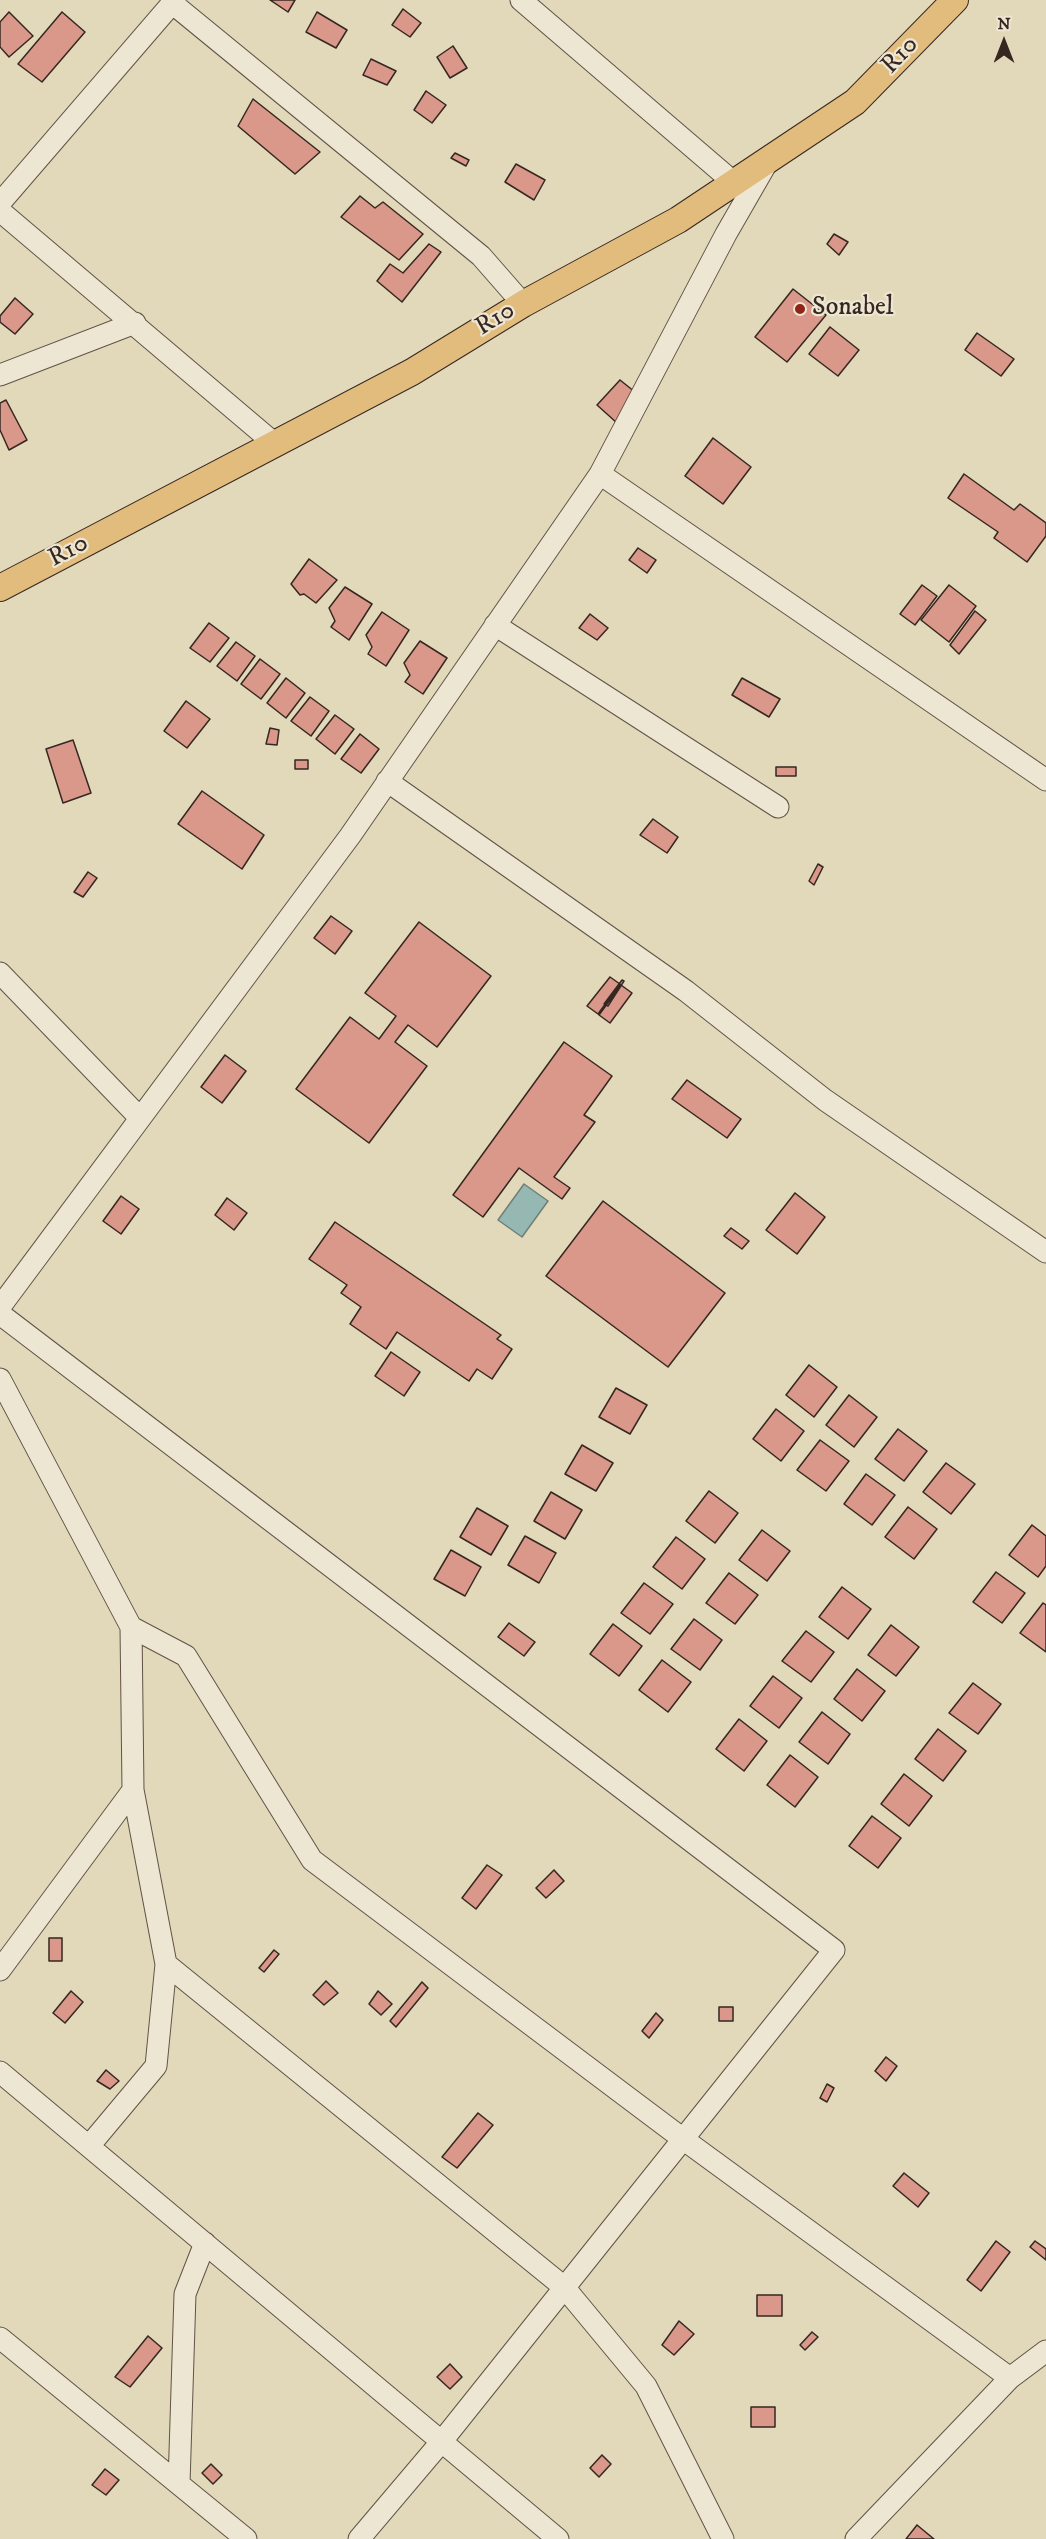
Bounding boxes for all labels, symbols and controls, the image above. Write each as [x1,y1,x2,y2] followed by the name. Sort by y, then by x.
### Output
[974,12,1034,72] north arrow
[997,14,1011,34] text: N
[876,30,926,82] street label: R10
[812,293,894,325] place label: Sonabel
[470,296,522,344] street label: R10
[793,302,807,316] marker: Sonabel
[44,529,94,575] street label: R10

